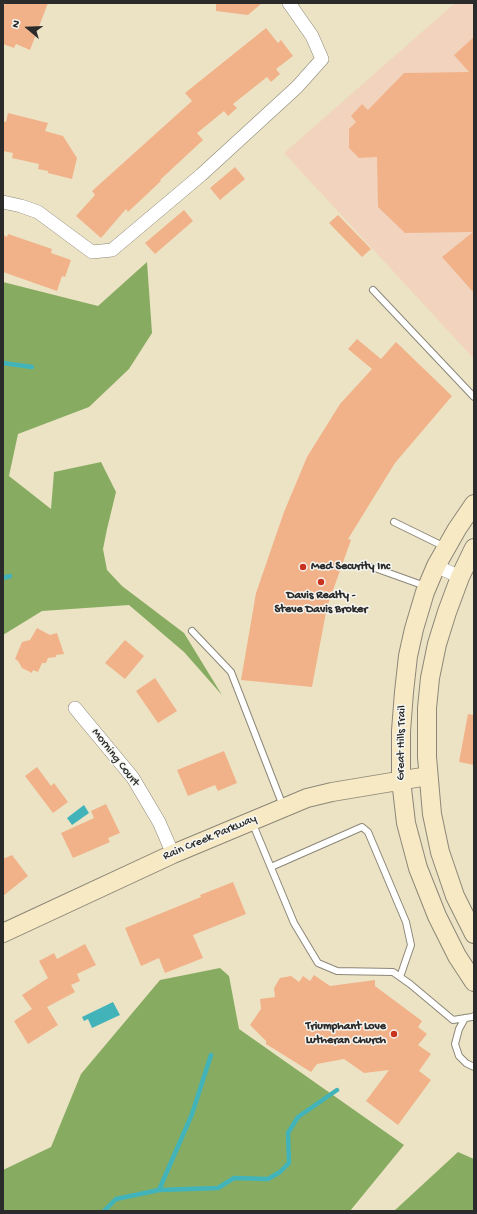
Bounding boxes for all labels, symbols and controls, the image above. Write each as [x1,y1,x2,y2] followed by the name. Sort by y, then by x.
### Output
[8,8,48,48] north arrow
[10,19,23,29] text: N
[311,560,390,574] place label: Med Security Inc
[298,562,308,572] marker: Med Security Inc
[316,577,326,587] marker: Davis Realty - Steve Davis Broker
[274,589,368,617] place label: Davis Realty - Steve Davis Broker
[394,705,410,781] street label: Great Hills Trail
[88,726,142,790] street label: Morning Court
[161,812,259,864] street label: Rain Creek Parkway
[306,1020,386,1048] place label: Triumphant Love Lutheran Church
[389,1029,399,1039] marker: Triumphant Love Lutheran Church

